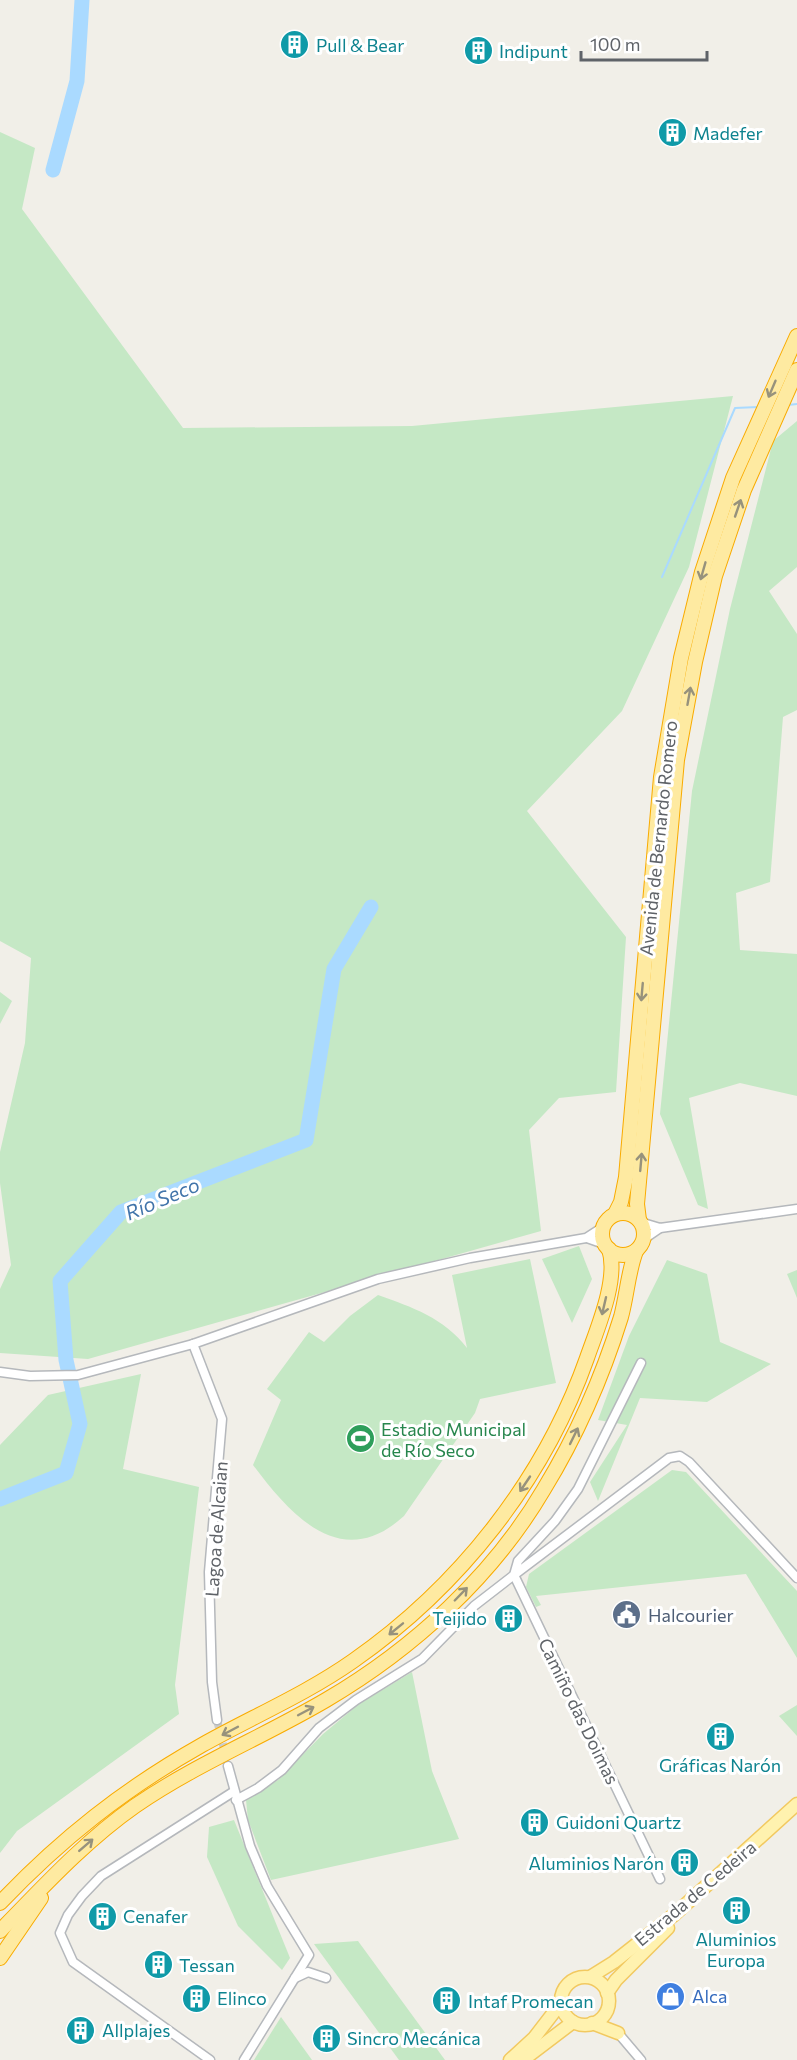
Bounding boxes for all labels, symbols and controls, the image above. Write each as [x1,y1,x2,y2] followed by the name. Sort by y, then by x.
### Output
[581,24,707,62] scale bar
[279,29,311,61] building icon: Pull & Bear
[590,33,640,55] text: 100 m
[316,34,404,56] place label: Pull & Bear
[462,35,494,67] building icon: Indipunt
[499,40,568,62] place label: Indipunt
[656,117,688,149] building icon: Madefer
[693,122,763,144] place label: Madefer
[766,379,777,397] one-way arrow
[734,499,745,518] one-way arrow
[697,561,708,580] one-way arrow
[684,687,695,707] one-way arrow
[635,719,681,957] street label: Avenida de Bernardo Romero
[636,981,647,1001] one-way arrow
[636,1152,647,1172] one-way arrow
[121,1172,203,1224] water label: Río Seco
[597,1297,609,1316] one-way arrow
[381,1418,526,1461] place label: Estadio Municipal de Río Seco
[344,1423,376,1455] sports icon: Estadio Municipal de Río Seco
[569,1428,580,1446] one-way arrow
[200,1460,232,1598] street label: Lagoa de Alcaian
[518,1475,531,1492] one-way arrow
[453,1587,468,1602] one-way arrow
[611,1599,643,1631] public building icon: Halcourier
[492,1602,524,1634] building icon: Teijido
[648,1604,734,1626] place label: Halcourier
[432,1607,487,1629] place label: Teijido
[389,1622,404,1636] one-way arrow
[534,1634,624,1788] street label: Camiño das Doimas
[296,1705,314,1716] one-way arrow
[704,1720,736,1752] building icon: Gráficas Narón
[222,1725,239,1737] one-way arrow
[659,1754,781,1776] place label: Gráficas Narón
[519,1806,551,1838] building icon: Guidoni Quartz
[556,1811,681,1833] place label: Guidoni Quartz
[630,1836,760,1950] street label: Estrada de Cedeira
[78,1838,93,1852] one-way arrow
[669,1847,701,1879] building icon: Aluminios Narón
[529,1852,664,1874] place label: Aluminios Narón
[720,1894,752,1926] building icon: Aluminios Europa
[86,1900,118,1932] building icon: Cenafer
[123,1905,188,1927] place label: Cenafer
[695,1928,777,1971] place label: Aluminios Europa
[142,1949,174,1981] building icon: Tessan
[179,1954,235,1976] place label: Tessan
[655,1980,687,2012] shop icon: Alca
[180,1982,212,2014] building icon: Elinco
[431,1985,463,2017] building icon: Intaf Promecan
[692,1985,727,2007] place label: Alca
[217,1987,267,2009] place label: Elinco
[468,1990,593,2012] place label: Intaf Promecan
[65,2014,97,2046] building icon: Allplajes
[102,2019,170,2041] place label: Allplajes
[310,2022,342,2054] building icon: Sincro Mecánica
[347,2027,481,2049] place label: Sincro Mecánica

